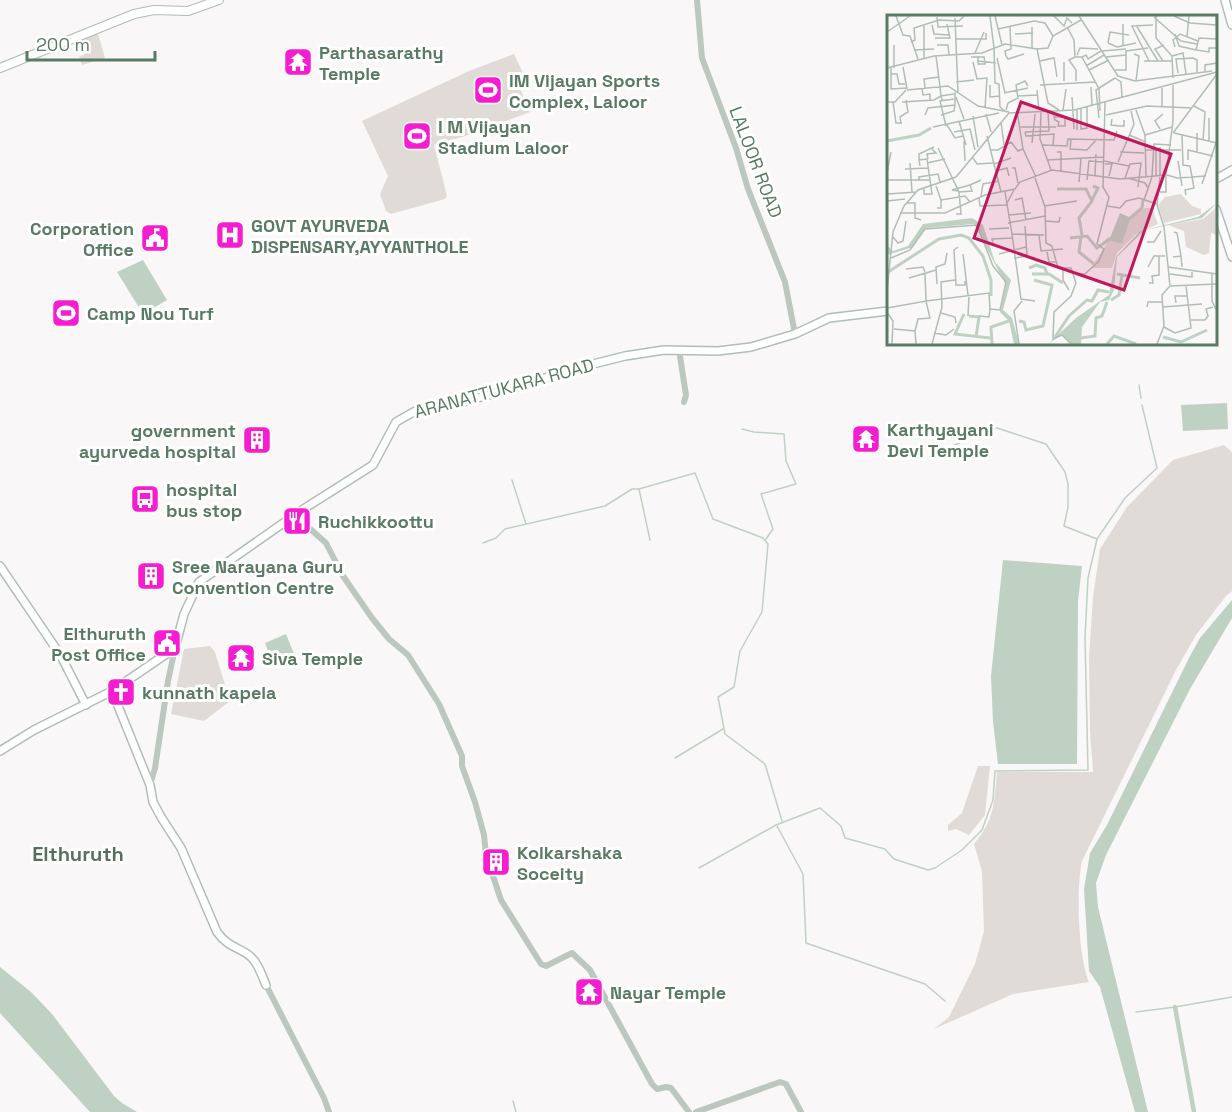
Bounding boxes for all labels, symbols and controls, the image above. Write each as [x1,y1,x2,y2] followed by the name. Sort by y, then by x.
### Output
[887,15,1217,345] inset map
[27,24,154,62] scale bar
[36,33,90,56] text: 200 m
[319,41,444,85] place label: Parthasarathy Temple
[282,46,314,78] temple icon: Parthasarathy Temple
[509,69,660,113] place label: IM Vijayan Sports Complex, Laloor
[472,74,504,106] sports icon: IM Vijayan Sports Complex, Laloor
[724,103,788,221] street label: LALOOR ROAD
[438,115,569,159] place label: I M Vijayan Stadium Laloor
[401,120,433,152] sports icon: I M Vijayan Stadium Laloor
[251,214,469,258] place label: GOVT AYURVEDA DISPENSARY,AYYANTHOLE
[30,217,134,261] place label: Corporation Office
[214,219,246,251] hospital icon: GOVT AYURVEDA DISPENSARY,AYYANTHOLE
[139,222,171,254] public building icon: Corporation Office
[50,297,82,329] sports icon: Camp Nou Turf
[87,302,214,325] place label: Camp Nou Turf
[412,353,596,423] street label: ARANATTUKARA ROAD
[887,418,994,462] place label: Karthyayani Devi Temple
[79,419,236,463] place label: government ayurveda hospital
[850,423,882,455] temple icon: Karthyayani Devi Temple
[241,424,273,456] building icon: government ayurveda hospital
[166,478,242,522] place label: hospital bus stop
[129,483,161,515] bus stop icon: hospital bus stop
[281,505,313,537] restaurant icon: Ruchikkoottu
[318,510,434,533] place label: Ruchikkoottu
[172,555,343,599] place label: Sree Narayana Guru Convention Centre
[135,560,167,592] building icon: Sree Narayana Guru Convention Centre
[51,622,146,666] place label: Elthuruth Post Office
[151,627,183,659] public building icon: Elthuruth Post Office
[225,642,257,674] temple icon: Siva Temple
[262,647,363,670] place label: Siva Temple
[105,676,137,708] church icon: kunnath kapela
[142,681,277,704] place label: kunnath kapela
[32,841,124,867] district label: Elthuruth
[517,841,623,885] place label: Kolkarshaka Soceity
[480,846,512,878] building icon: Kolkarshaka Soceity
[573,976,605,1008] temple icon: Nayar Temple
[610,981,726,1004] place label: Nayar Temple

